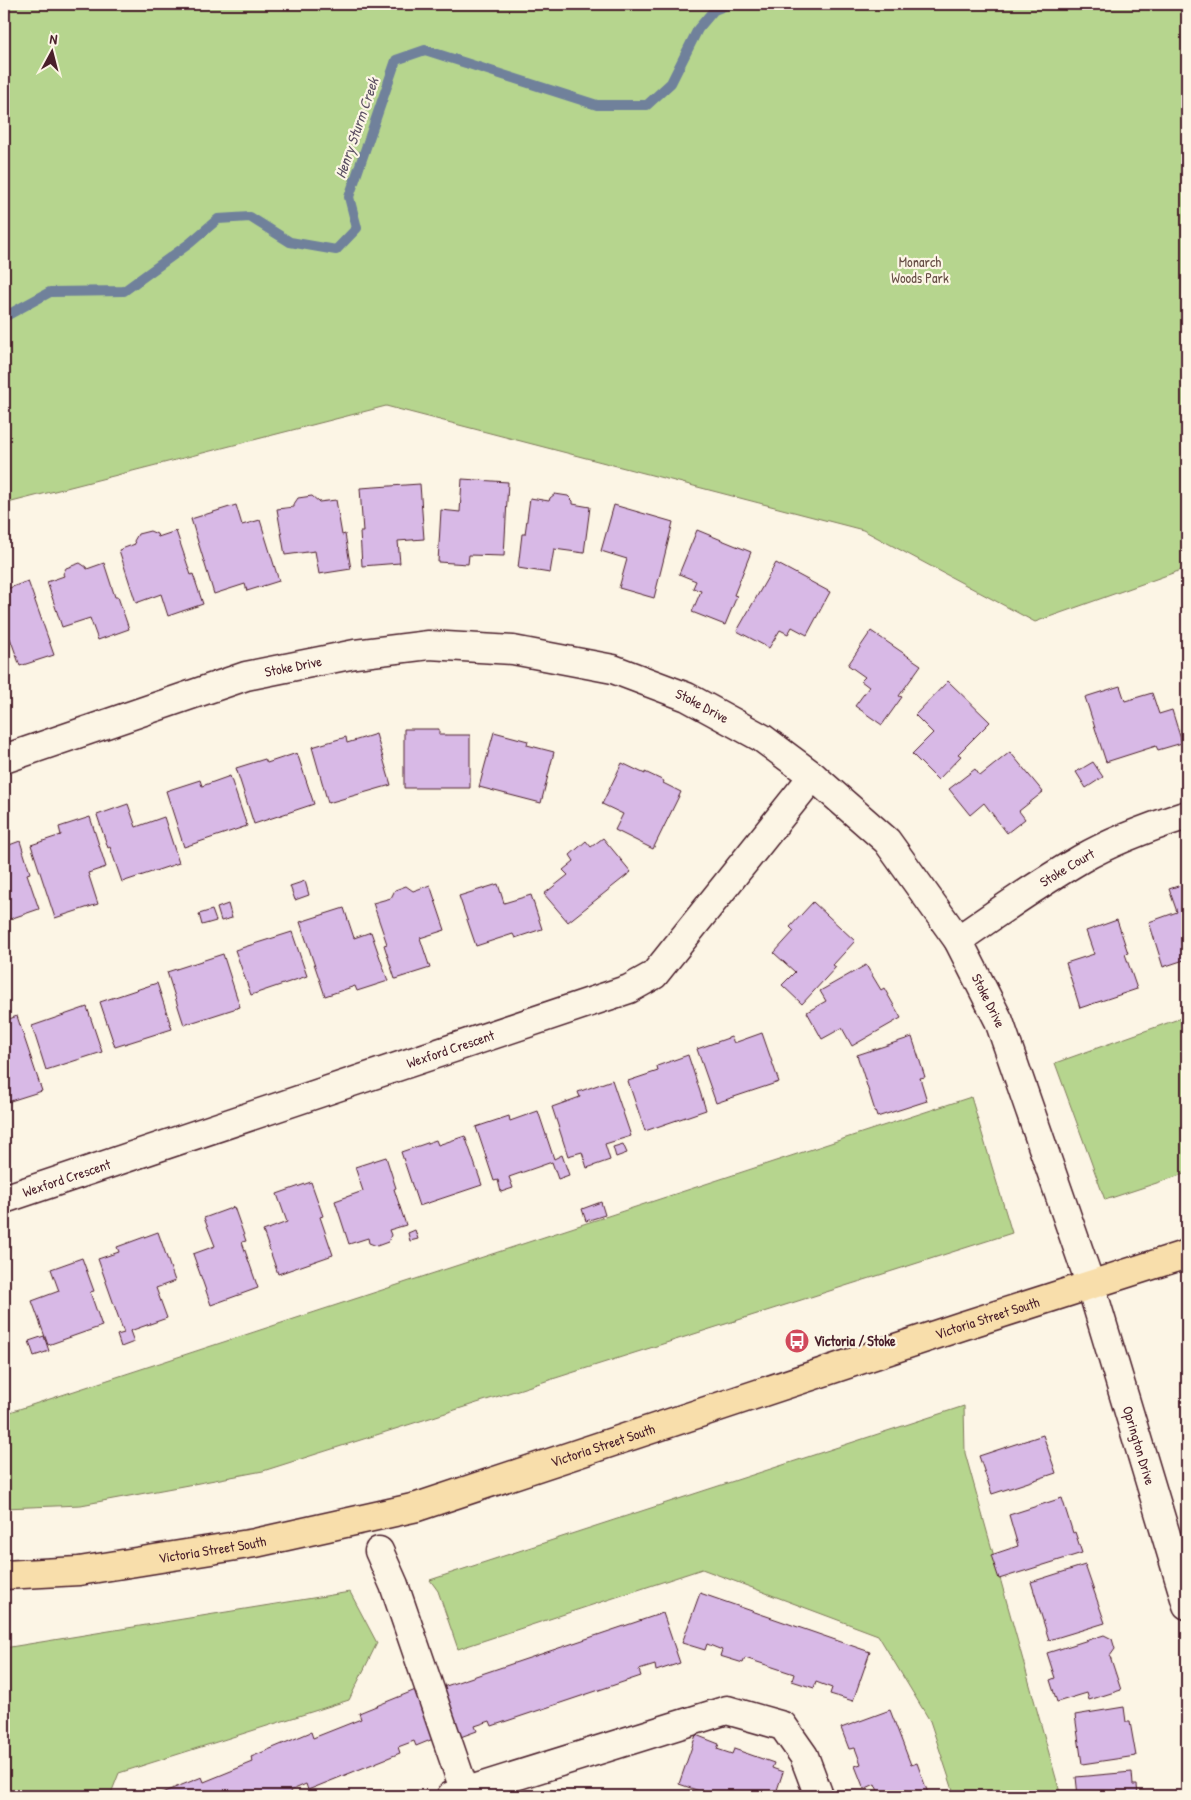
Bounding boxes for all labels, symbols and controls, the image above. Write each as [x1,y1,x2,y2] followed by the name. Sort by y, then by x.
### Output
[28,28,78,78] north arrow
[49,29,59,49] text: N
[330,73,384,181] water label: Henry Sturm Creek
[891,252,949,287] park label: Monarch Woods Park
[263,651,324,681] street label: Stoke Drive
[673,684,733,727] street label: Stoke Drive
[1036,843,1098,891] street label: Stoke Court
[968,970,1011,1030] street label: Stoke Drive
[404,1025,497,1072] street label: Wexford Crescent
[20,1154,113,1201] street label: Wexford Crescent
[932,1292,1042,1343] street label: Victoria Street South
[784,1328,810,1354] bus stop icon: Victoria / Stoke
[814,1331,896,1350] place label: Victoria / Stoke
[1119,1404,1160,1488] street label: Oprington Drive
[548,1419,657,1471] street label: Victoria Street South
[157,1531,268,1567] street label: Victoria Street South

